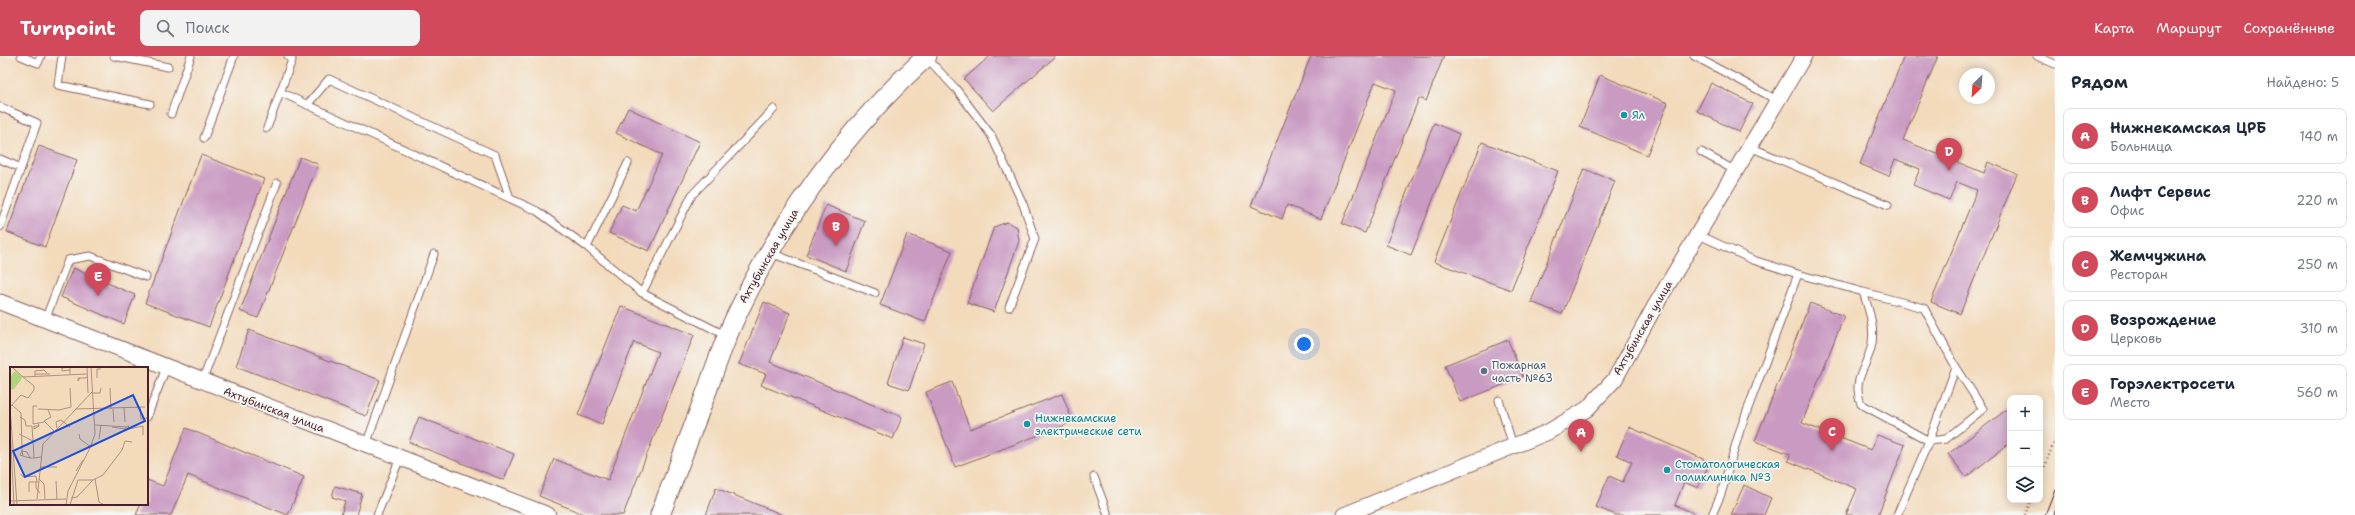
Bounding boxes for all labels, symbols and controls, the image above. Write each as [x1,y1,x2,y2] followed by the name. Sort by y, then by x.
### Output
[140,10,420,46] search box
[20,16,116,41] text: Turnpoint
[154,17,176,39] icon: search
[186,18,229,38] text: Поиск
[2094,19,2134,37] text: Карта
[2156,19,2222,37] text: Маршрут
[2244,19,2335,37] text: Сохранённые
[1959,68,1995,104] north arrow
[2071,71,2128,93] text: Рядом
[2266,74,2339,91] text: Найдено: 5
[1632,108,1645,123] place label: Ял
[1619,110,1629,120] marker: Ял
[2110,118,2266,138] text: Нижнекамская ЦРБ
[2080,128,2090,145] text: A
[2299,128,2338,145] text: 140 m
[1936,138,1962,171] pin: D
[2110,138,2172,155] text: Больница
[2110,182,2211,202] text: Лифт Сервис
[2081,192,2089,209] text: B
[2296,192,2338,209] text: 220 m
[2110,202,2145,219] text: Офис
[736,206,802,306] street label: Ахтубинская улица
[823,213,849,246] pin: B
[2110,246,2206,266] text: Жемчужина
[2081,256,2089,273] text: C
[2297,256,2338,273] text: 250 m
[85,263,111,296] pin: E
[2110,266,2168,283] text: Ресторан
[1610,278,1676,378] street label: Ахтубинская улица
[2110,310,2217,330] text: Возрождение
[2080,320,2090,337] text: D
[2300,320,2338,337] text: 310 m
[2110,330,2162,347] text: Церковь
[1294,334,1314,354] your location
[1492,358,1553,386] place label: Пожарная часть №63
[1479,366,1489,376] marker: Пожарная часть №63
[10,367,148,505] inset map
[2110,374,2235,394] text: Горэлектросети
[221,384,327,436] street label: Ахтубинская улица
[2081,384,2089,401] text: E
[2297,384,2338,401] text: 560 m
[2110,394,2150,411] text: Место
[2007,395,2043,503] map controls
[2007,395,2043,431] button: +
[1035,411,1141,439] place label: Нижнекамские электрические сети
[1819,418,1845,451] pin: C
[1022,419,1032,429] marker: Нижнекамские электрические сети
[1568,419,1594,452] pin: A
[2007,431,2043,467] button: −
[1675,457,1780,485] place label: Стоматологическая поликлиника №3
[1662,465,1672,475] marker: Стоматологическая поликлиника №3
[2007,467,2043,503] button: layers

